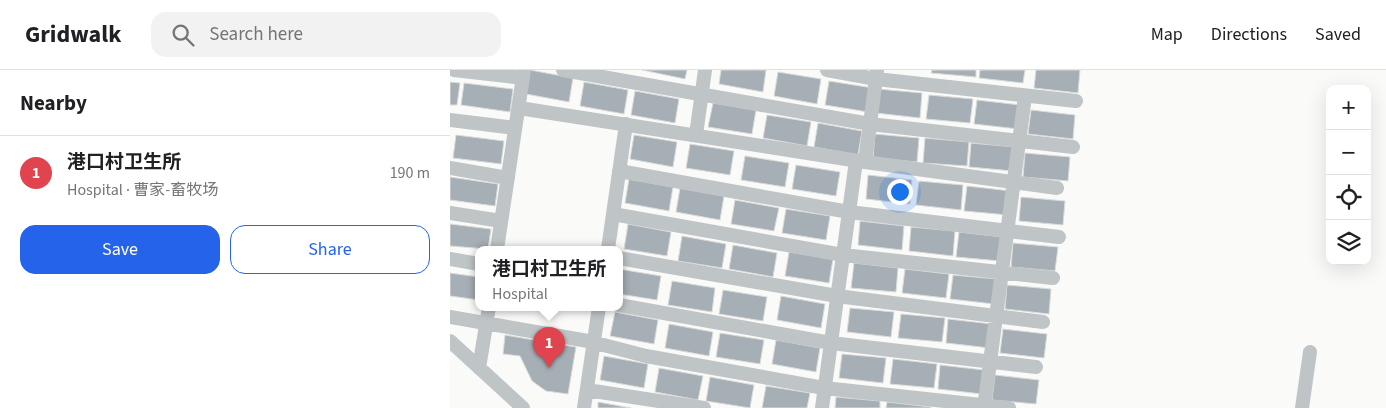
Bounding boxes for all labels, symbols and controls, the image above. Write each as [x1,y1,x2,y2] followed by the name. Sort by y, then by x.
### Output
[151,12,501,57] search box
[25,17,121,52] text: Gridwalk
[169,21,197,49] icon: search
[209,21,303,48] text: Search here
[1151,22,1183,47] text: Map
[1211,22,1287,47] text: Directions
[1315,22,1361,47] text: Saved
[1326,85,1371,265] map controls
[1326,85,1371,130] button: +
[20,88,87,118] text: Nearby
[1326,130,1371,175] button: −
[67,149,181,176] text: 港口村卫生所
[32,162,40,184] text: 1
[390,162,430,184] text: 190 m
[1326,175,1371,220] button: locate
[67,179,218,201] text: Hospital · 曹家-畜牧场
[887,179,913,205] your location
[1326,220,1371,265] button: layers
[20,225,220,274] button: Save
[230,225,430,274] button: Share
[475,246,623,311] popup
[492,256,606,283] text: 港口村卫生所
[492,283,548,305] text: Hospital
[533,327,565,368] pin: 1

